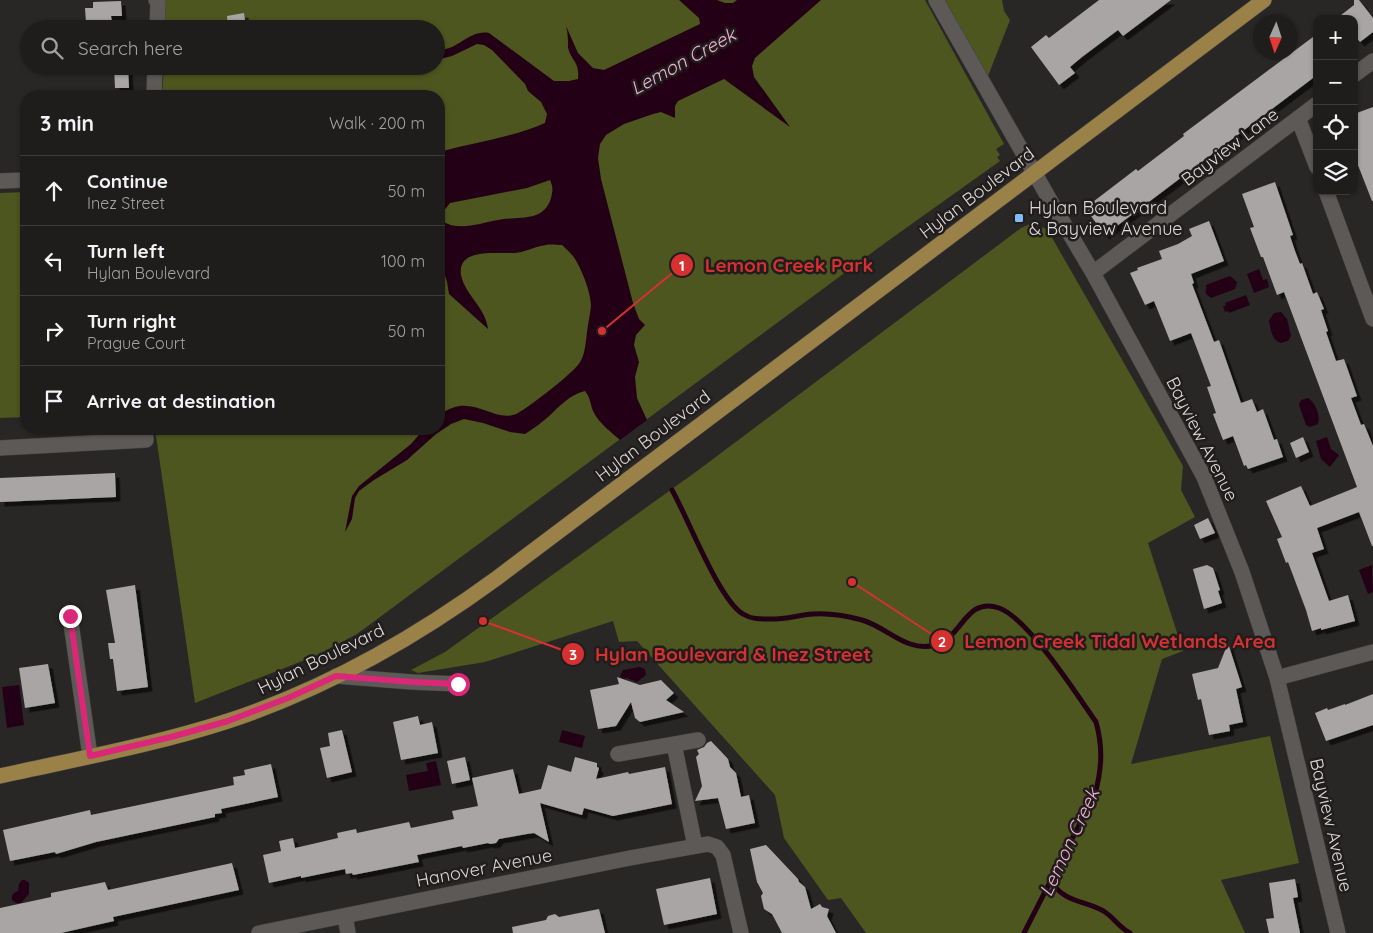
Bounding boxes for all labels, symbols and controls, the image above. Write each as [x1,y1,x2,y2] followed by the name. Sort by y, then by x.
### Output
[1253,15,1298,60] north arrow
[1313,15,1358,195] map controls
[1313,15,1358,60] button: +
[20,20,445,75] search box
[626,21,741,100] water label: Lemon Creek
[38,34,66,62] icon: search
[78,36,183,60] text: Search here
[1313,60,1358,105] button: −
[1176,103,1283,191] street label: Bayview Lane
[1313,105,1358,150] button: locate
[40,110,94,136] text: 3 min
[329,113,425,133] text: Walk · 200 m
[915,142,1039,243] street label: Hylan Boulevard
[1313,150,1358,195] button: layers
[87,169,168,193] text: Continue
[40,177,68,205] icon: ahead
[388,181,425,201] text: 50 m
[87,193,165,213] text: Inez Street
[1029,196,1183,240] place label: Hylan Boulevard & Bayview Avenue
[1013,212,1025,224] marker: Hylan Boulevard & Bayview Avenue
[87,239,165,263] text: Turn left
[40,247,68,275] icon: left
[670,248,883,282] callout: Lemon Creek Park
[381,251,425,271] text: 100 m
[705,253,873,277] text: Lemon Creek Park
[679,256,685,275] text: 1
[87,263,210,283] text: Hylan Boulevard
[87,309,176,333] text: Turn right
[40,317,68,345] icon: right
[388,321,425,341] text: 50 m
[87,333,185,353] text: Prague Court
[1161,373,1244,505] street label: Bayview Avenue
[591,385,715,486] street label: Hylan Boulevard
[40,387,68,415] icon: arrive
[87,389,276,413] text: Arrive at destination
[59,605,82,628] route end
[254,618,388,699] street label: Hylan Boulevard
[930,624,1286,658] callout: Lemon Creek Tidal Wetlands Area
[964,629,1276,653] text: Lemon Creek Tidal Wetlands Area
[938,632,946,651] text: 2
[560,637,881,671] callout: Hylan Boulevard & Inez Street
[595,642,871,666] text: Hylan Boulevard & Inez Street
[569,645,577,664] text: 3
[447,673,470,696] route start
[1305,756,1358,894] street label: Bayview Avenue
[1033,782,1105,900] water label: Lemon Creek
[414,843,554,892] street label: Hanover Avenue

